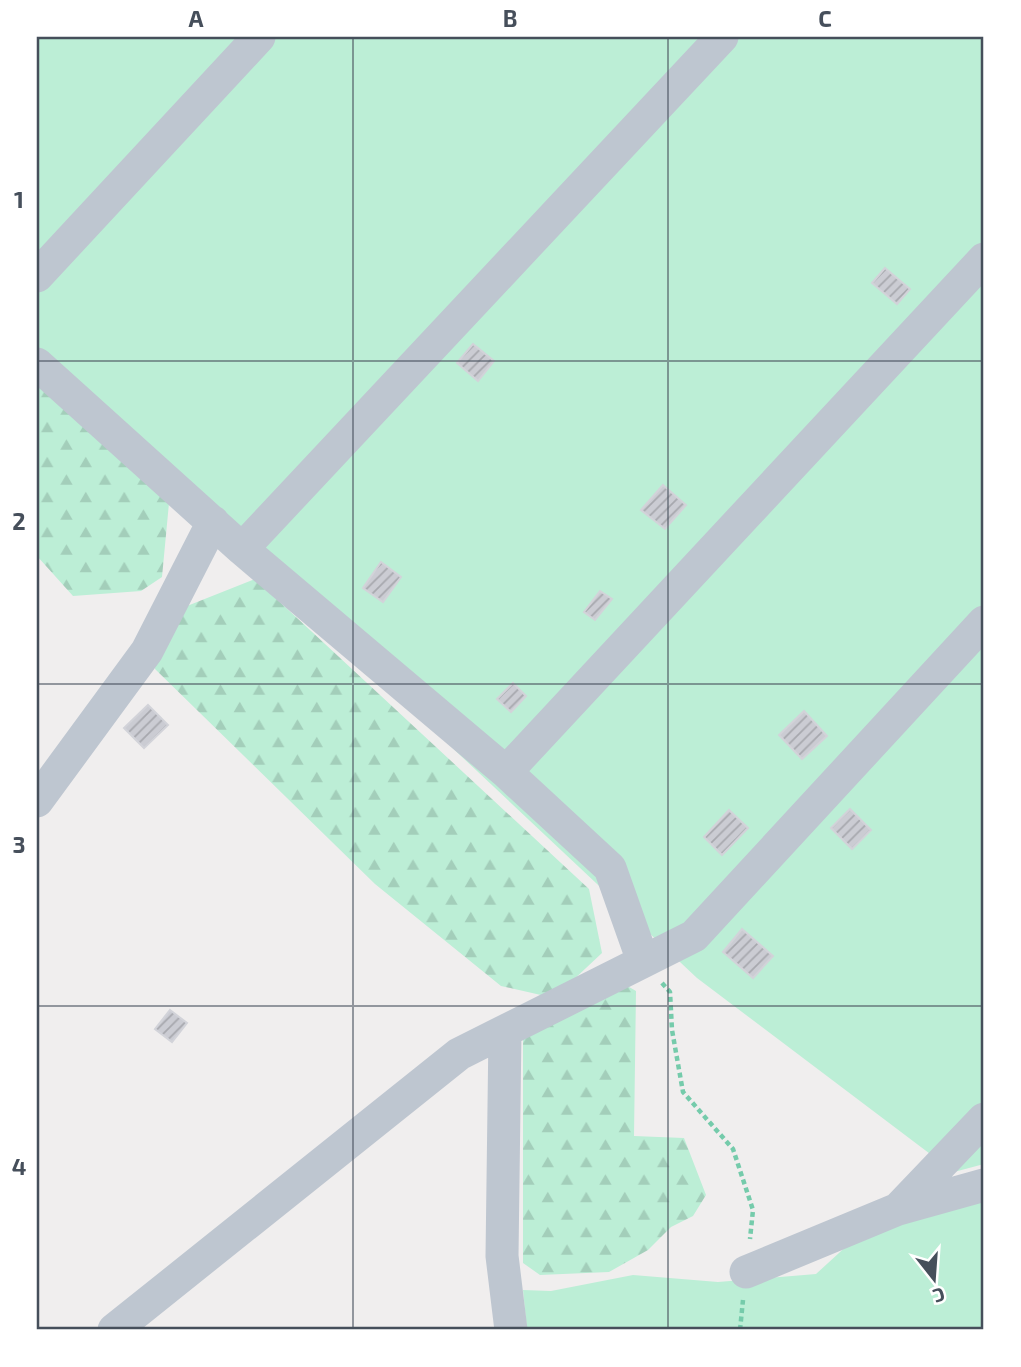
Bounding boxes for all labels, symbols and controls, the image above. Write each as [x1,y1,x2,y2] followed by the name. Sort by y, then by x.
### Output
[188,4,204,32] text: A
[503,4,517,32] text: B
[818,4,832,32] text: C
[14,185,24,213] text: 1
[12,507,26,535] text: 2
[12,830,26,858] text: 3
[12,1152,26,1180] text: 4
[898,1244,968,1314] north arrow
[930,1283,948,1308] text: С

